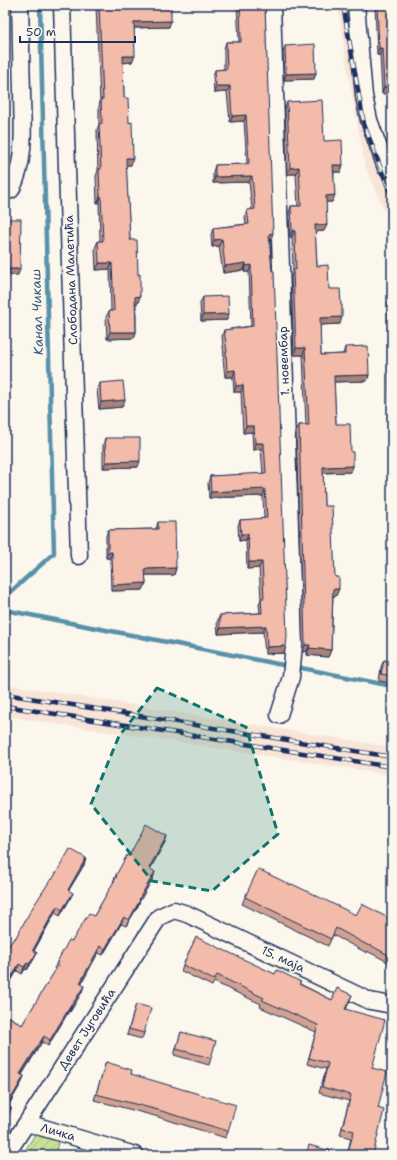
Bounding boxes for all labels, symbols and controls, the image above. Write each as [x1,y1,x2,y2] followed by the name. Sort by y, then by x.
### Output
[20,18,135,44] scale bar
[26,24,56,40] text: 50 m
[61,214,81,345] street label: Слободана Малетића
[27,269,47,355] water label: Канал Чикаш
[275,326,293,396] street label: 1. новембар
[259,942,308,976] street label: 15. маја
[55,985,120,1073] street label: Девет Југовића
[39,1119,78,1145] street label: Личка

